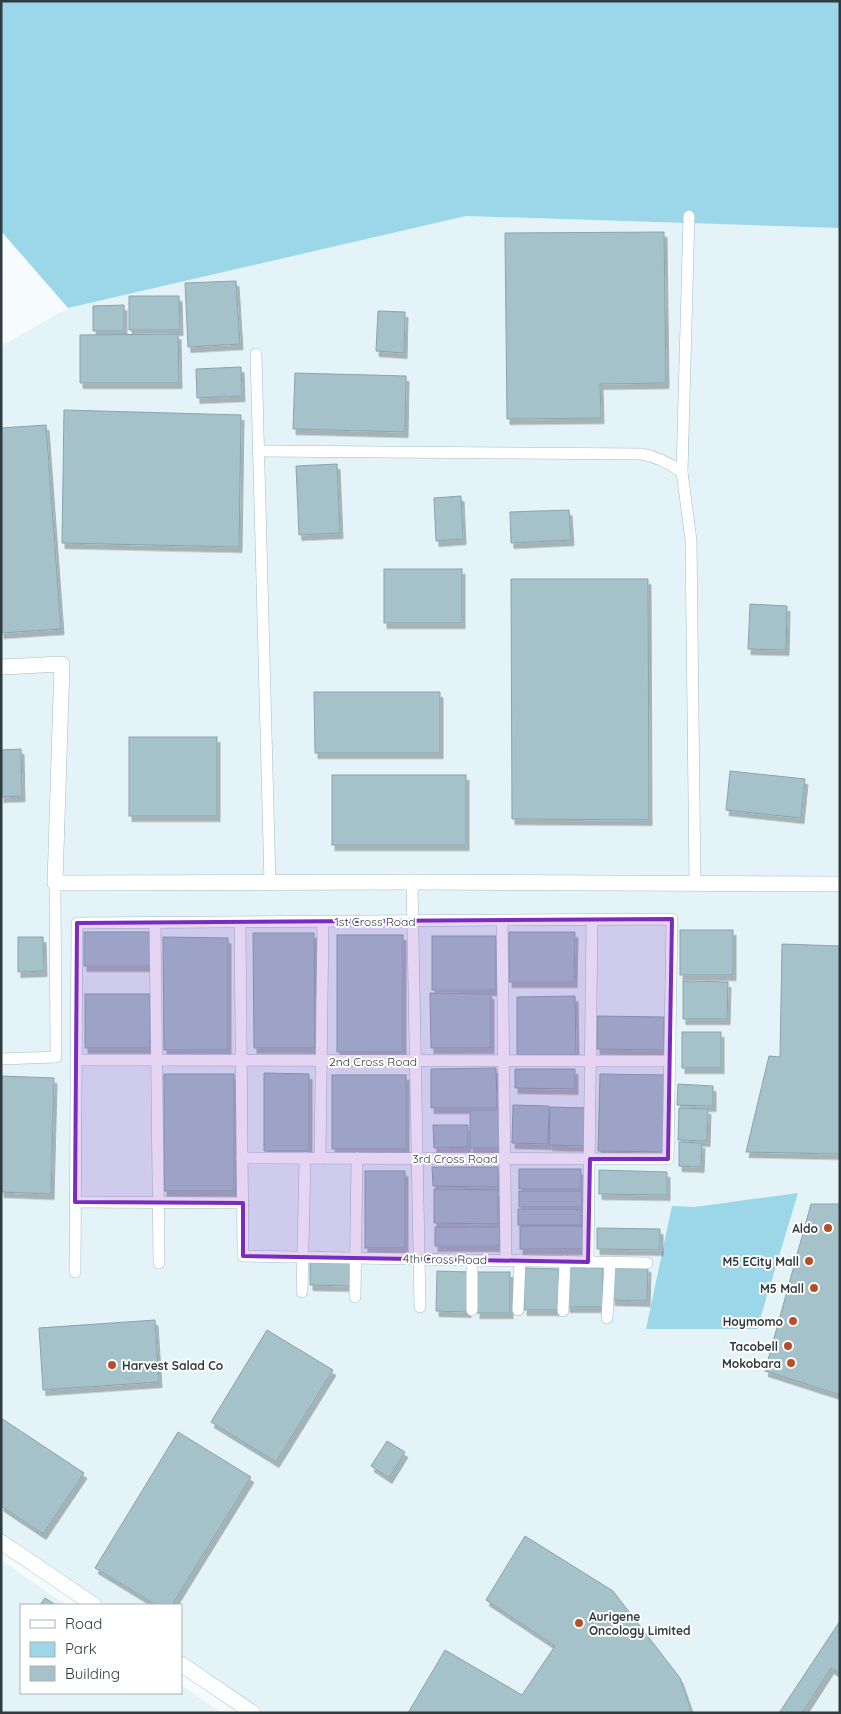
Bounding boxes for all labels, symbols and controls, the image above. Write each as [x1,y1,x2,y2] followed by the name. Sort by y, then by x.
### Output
[334,914,416,929] street label: 1st Cross Road
[329,1054,417,1069] street label: 2nd Cross Road
[413,1151,497,1166] street label: 3rd Cross Road
[792,1221,819,1236] place label: Aldo
[822,1222,834,1234] marker: Aldo
[403,1251,487,1267] street label: 4th Cross Road
[723,1254,799,1269] place label: M5 ECity Mall
[803,1255,815,1267] marker: M5 ECity Mall
[760,1281,804,1296] place label: M5 Mall
[808,1282,820,1294] marker: M5 Mall
[723,1314,784,1329] place label: Hoymomo
[787,1315,799,1327] marker: Hoymomo
[729,1339,778,1354] place label: Tacobell
[782,1340,794,1352] marker: Tacobell
[722,1356,781,1371] place label: Mokobara
[785,1357,797,1369] marker: Mokobara
[122,1358,224,1373] place label: Harvest Salad Co
[106,1359,118,1371] marker: Harvest Salad Co
[20,1604,182,1694] legend
[589,1609,691,1638] place label: Aurigene Oncology Limited
[65,1614,102,1633] text: Road
[573,1617,585,1629] marker: Aurigene Oncology Limited
[65,1639,97,1658] text: Park
[65,1664,120,1683] text: Building

